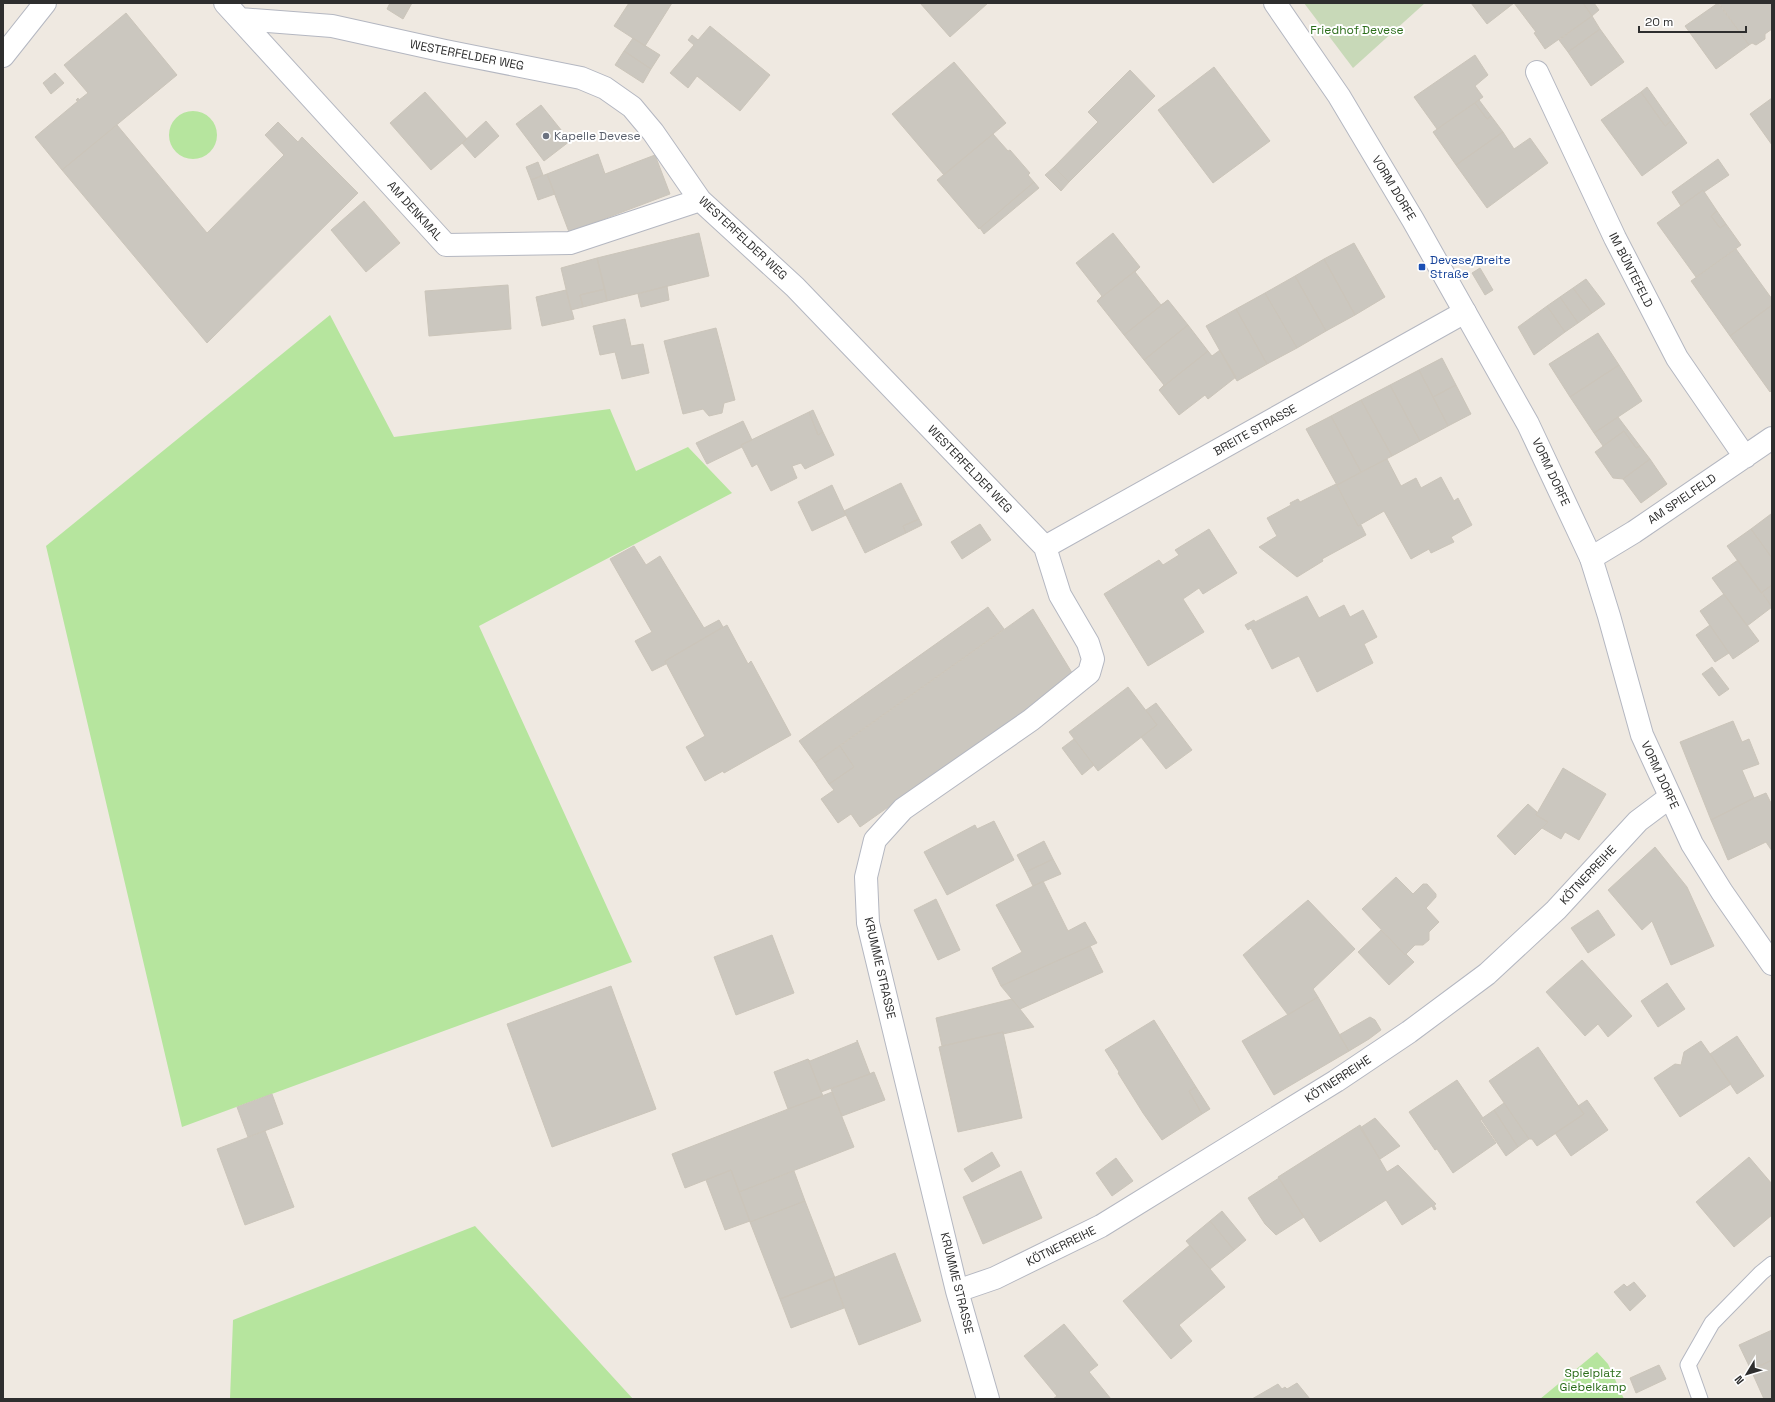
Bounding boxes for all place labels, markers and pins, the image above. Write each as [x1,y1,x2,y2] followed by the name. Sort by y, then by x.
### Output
[554,128,641,144] place label: Kapelle Devese
[541,131,551,141] marker: Kapelle Devese
[1430,252,1511,282] place label: Devese/Breite Straße
[1417,262,1427,272] marker: Devese/Breite Straße

